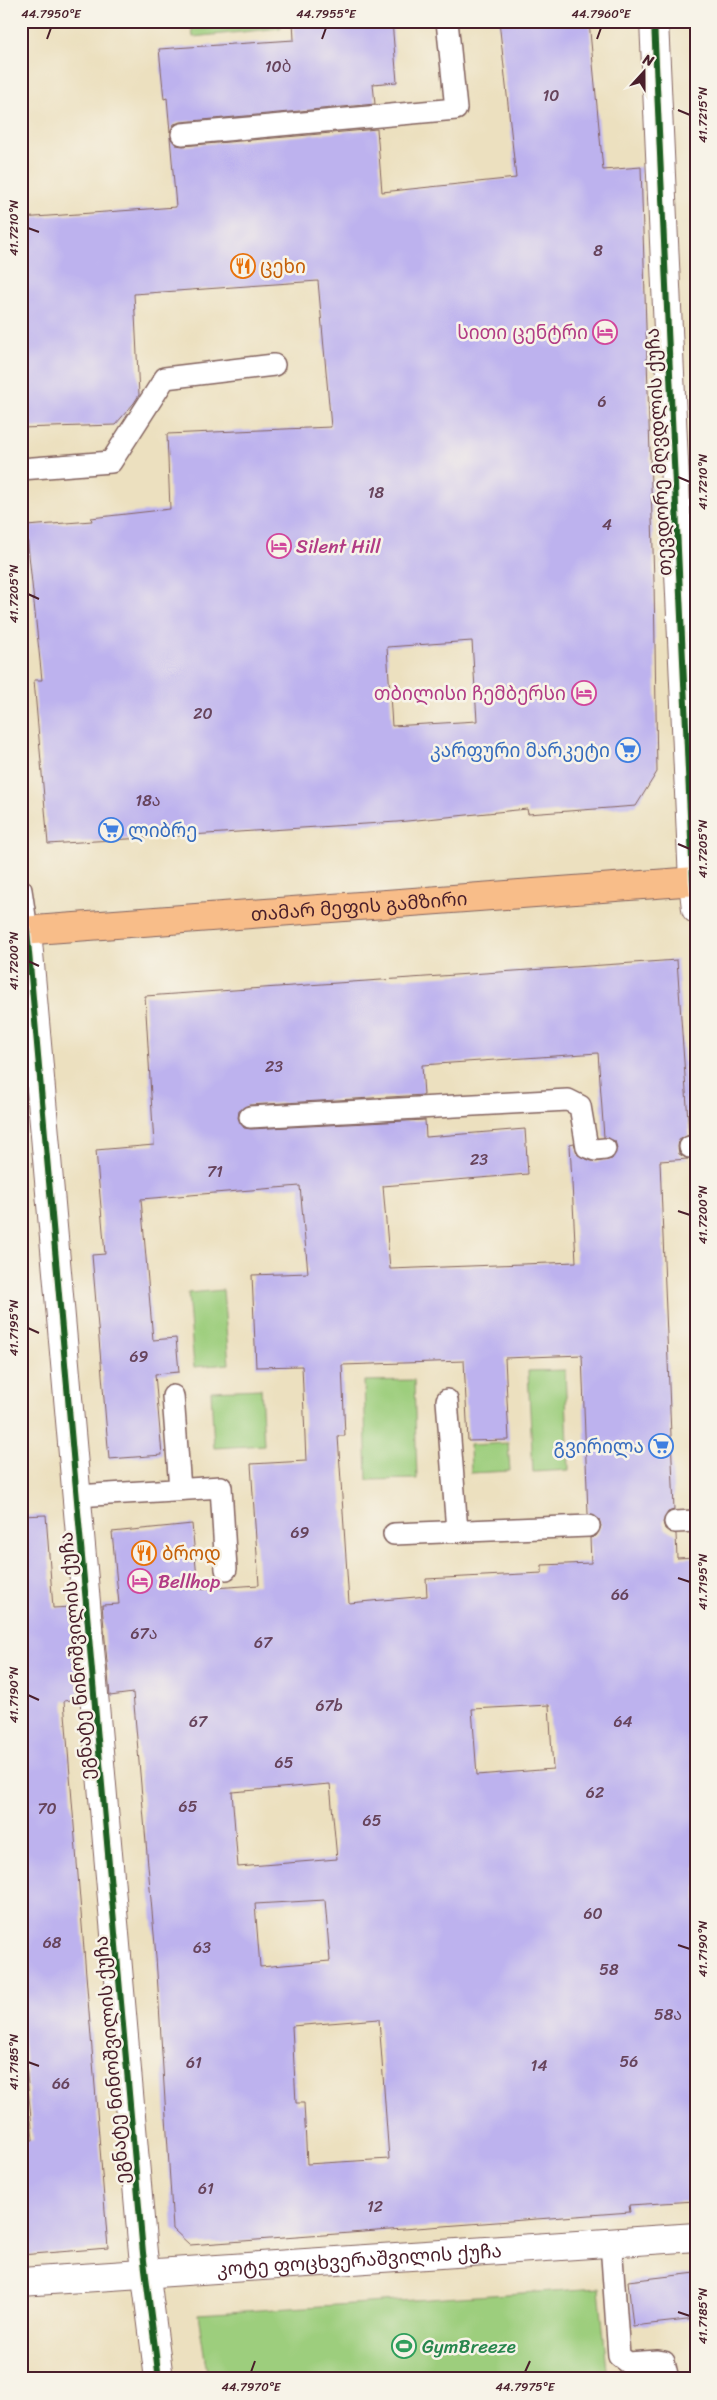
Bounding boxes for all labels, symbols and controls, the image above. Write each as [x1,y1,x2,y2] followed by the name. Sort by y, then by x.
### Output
[21,3,82,25] text: 44.7950°E
[296,3,357,25] text: 44.7955°E
[571,3,632,25] text: 44.7960°E
[639,47,658,74] text: N
[620,48,670,98] north arrow
[265,52,291,81] house number: 10ბ
[543,81,559,110] house number: 10
[692,86,714,143] text: 41.7215°N
[3,199,25,256] text: 41.7210°N
[593,236,603,265] house number: 8
[260,250,306,283] place label: ცეხი
[230,253,256,279] restaurant icon: ცეხი
[457,316,588,349] place label: სითი ცენტრი
[592,319,618,345] hotel icon: სითი ცენტრი
[636,327,681,577] street label: თევდორე მღვდლის ქუჩა
[597,387,607,416] house number: 6
[692,453,714,510] text: 41.7210°N
[368,478,385,507] house number: 18
[602,510,612,539] house number: 4
[296,530,381,563] place label: Silent Hill
[266,533,292,559] hotel icon: Silent Hill
[3,564,25,623] text: 41.7205°N
[374,677,566,710] place label: თბილისი ჩემბერსი
[571,680,597,706] hotel icon: თბილისი ჩემბერსი
[193,699,213,728] house number: 20
[430,734,610,767] place label: კარფური მარკეტი
[615,737,641,763] supermarket icon: კარფური მარკეტი
[135,786,161,815] house number: 18ა
[128,814,197,847] place label: ლიბრე
[98,817,124,843] supermarket icon: ლიბრე
[692,819,714,878] text: 41.7205°N
[250,882,469,931] street label: თამარ მეფის გამზირი
[3,931,25,990] text: 41.7200°N
[265,1052,283,1081] house number: 23
[470,1145,488,1174] house number: 23
[207,1157,223,1186] house number: 71
[692,1185,714,1244] text: 41.7200°N
[3,1299,25,1356] text: 41.7195°N
[130,1342,149,1371] house number: 69
[553,1430,644,1463] place label: გვირილა
[648,1433,674,1459] supermarket icon: გვირილა
[291,1518,310,1547] house number: 69
[49,1530,104,1782] street label: ეგნატე ნინოშვილის ქუჩა
[162,1537,221,1570] place label: ბროდ
[131,1540,157,1566] restaurant icon: ბროდ
[692,1553,714,1610] text: 41.7195°N
[158,1565,220,1598] place label: Bellhop
[127,1568,153,1594] hotel icon: Bellhop
[611,1580,629,1609] house number: 66
[130,1619,158,1648] house number: 67ა
[254,1628,273,1657] house number: 67
[3,1666,25,1723] text: 41.7190°N
[315,1691,343,1720] house number: 67b
[189,1707,208,1736] house number: 67
[613,1707,633,1736] house number: 64
[275,1748,294,1777] house number: 65
[586,1778,604,1807] house number: 62
[179,1792,198,1821] house number: 65
[37,1794,57,1823] house number: 70
[363,1806,382,1835] house number: 65
[583,1899,603,1928] house number: 60
[692,1920,714,1977] text: 41.7190°N
[43,1928,62,1957] house number: 68
[193,1933,211,1962] house number: 63
[84,1934,139,2186] street label: ეგნატე ნინოშვილის ქუჩა
[599,1955,619,1984] house number: 58
[654,2000,682,2029] house number: 58ა
[3,2033,25,2090] text: 41.7185°N
[620,2047,638,2076] house number: 56
[186,2048,202,2077] house number: 61
[531,2051,547,2080] house number: 14
[52,2069,70,2098] house number: 66
[198,2174,214,2203] house number: 61
[367,2192,383,2221] house number: 12
[216,2234,503,2286] street label: კოტე ფოცხვერაშვილის ქუჩა
[692,2287,714,2344] text: 41.7185°N
[422,2330,516,2363] place label: GymBreeze
[391,2333,417,2359] sports icon: GymBreeze
[221,2376,282,2398] text: 44.7970°E
[496,2376,556,2398] text: 44.7975°E

